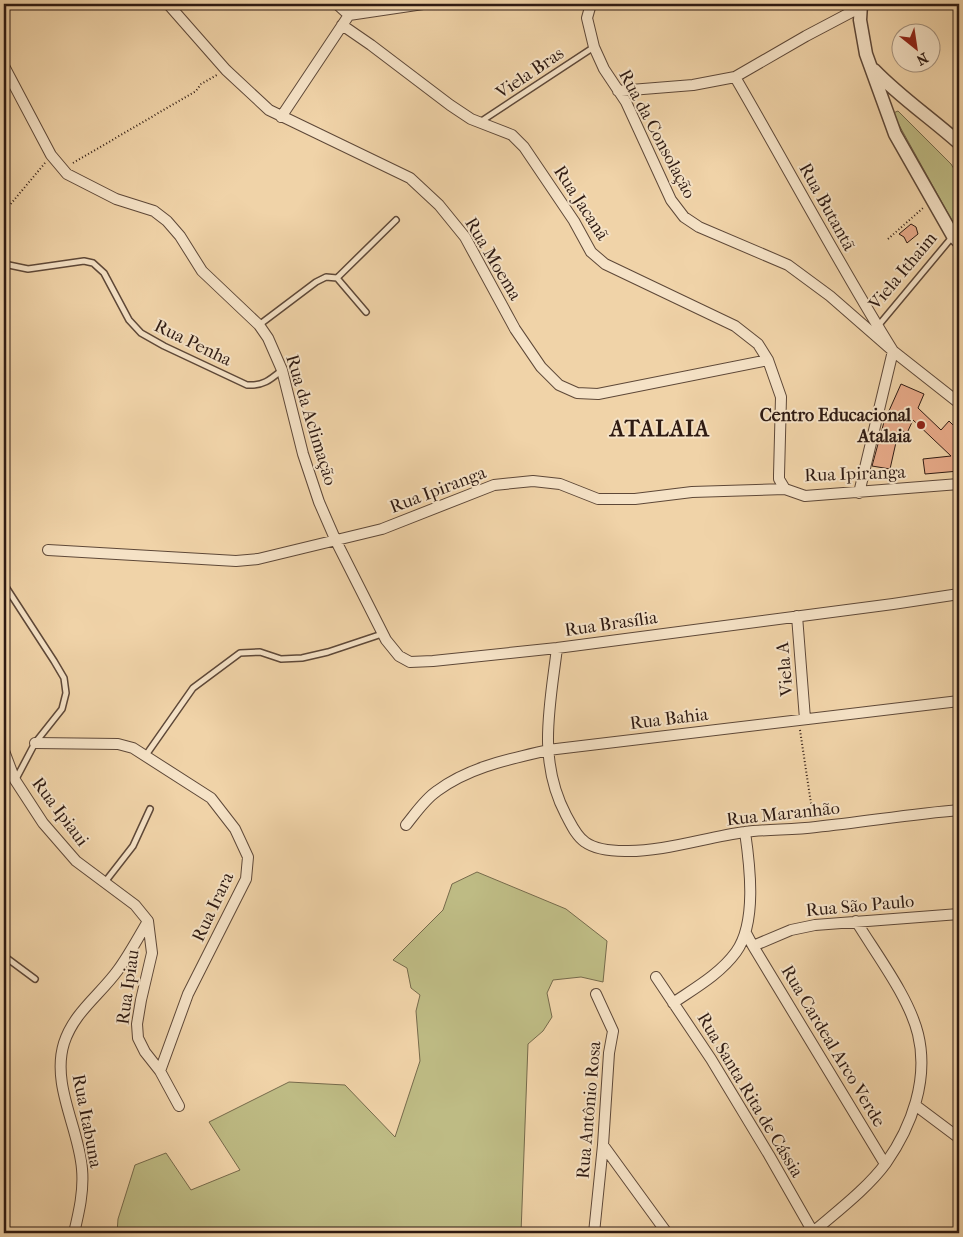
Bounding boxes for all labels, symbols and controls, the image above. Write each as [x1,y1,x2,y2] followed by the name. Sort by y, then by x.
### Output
[890,22,940,72] north arrow
[491,43,568,104] street label: Viela Bras
[913,49,931,69] text: N
[614,66,700,202] street label: Rua da Consolação
[794,160,860,255] street label: Rua Butantã
[549,162,613,245] street label: Rua Jacanã
[460,214,526,305] street label: Rua Moema
[864,228,942,315] street label: Viela Ithaim
[151,315,236,371] street label: Rua Penha
[281,352,341,488] street label: Rua da Aclimação
[760,405,912,447] place label: Centro Educacional Atalaia
[608,416,710,442] district label: ATALAIA
[915,419,927,431] marker: Centro Educacional Atalaia
[387,462,490,518] street label: Rua Ipiranga
[804,462,907,486] street label: Rua Ipiranga
[563,607,659,641] street label: Rua Brasília
[772,641,798,698] street label: Viela A
[629,704,710,734] street label: Rua Bahia
[27,773,93,851] street label: Rua Ipiaui
[725,798,841,830] street label: Rua Maranhão
[188,868,238,945] street label: Rua Irara
[805,891,915,921] street label: Rua São Paulo
[112,948,144,1026] street label: Rua Ipiau
[776,961,890,1131] street label: Rua Cardeal Arco Verde
[692,1009,808,1182] street label: Rua Santa Rita de Cássia
[573,1040,606,1180] street label: Rua Antônio Rosa
[68,1072,106,1170] street label: Rua Itabuna

